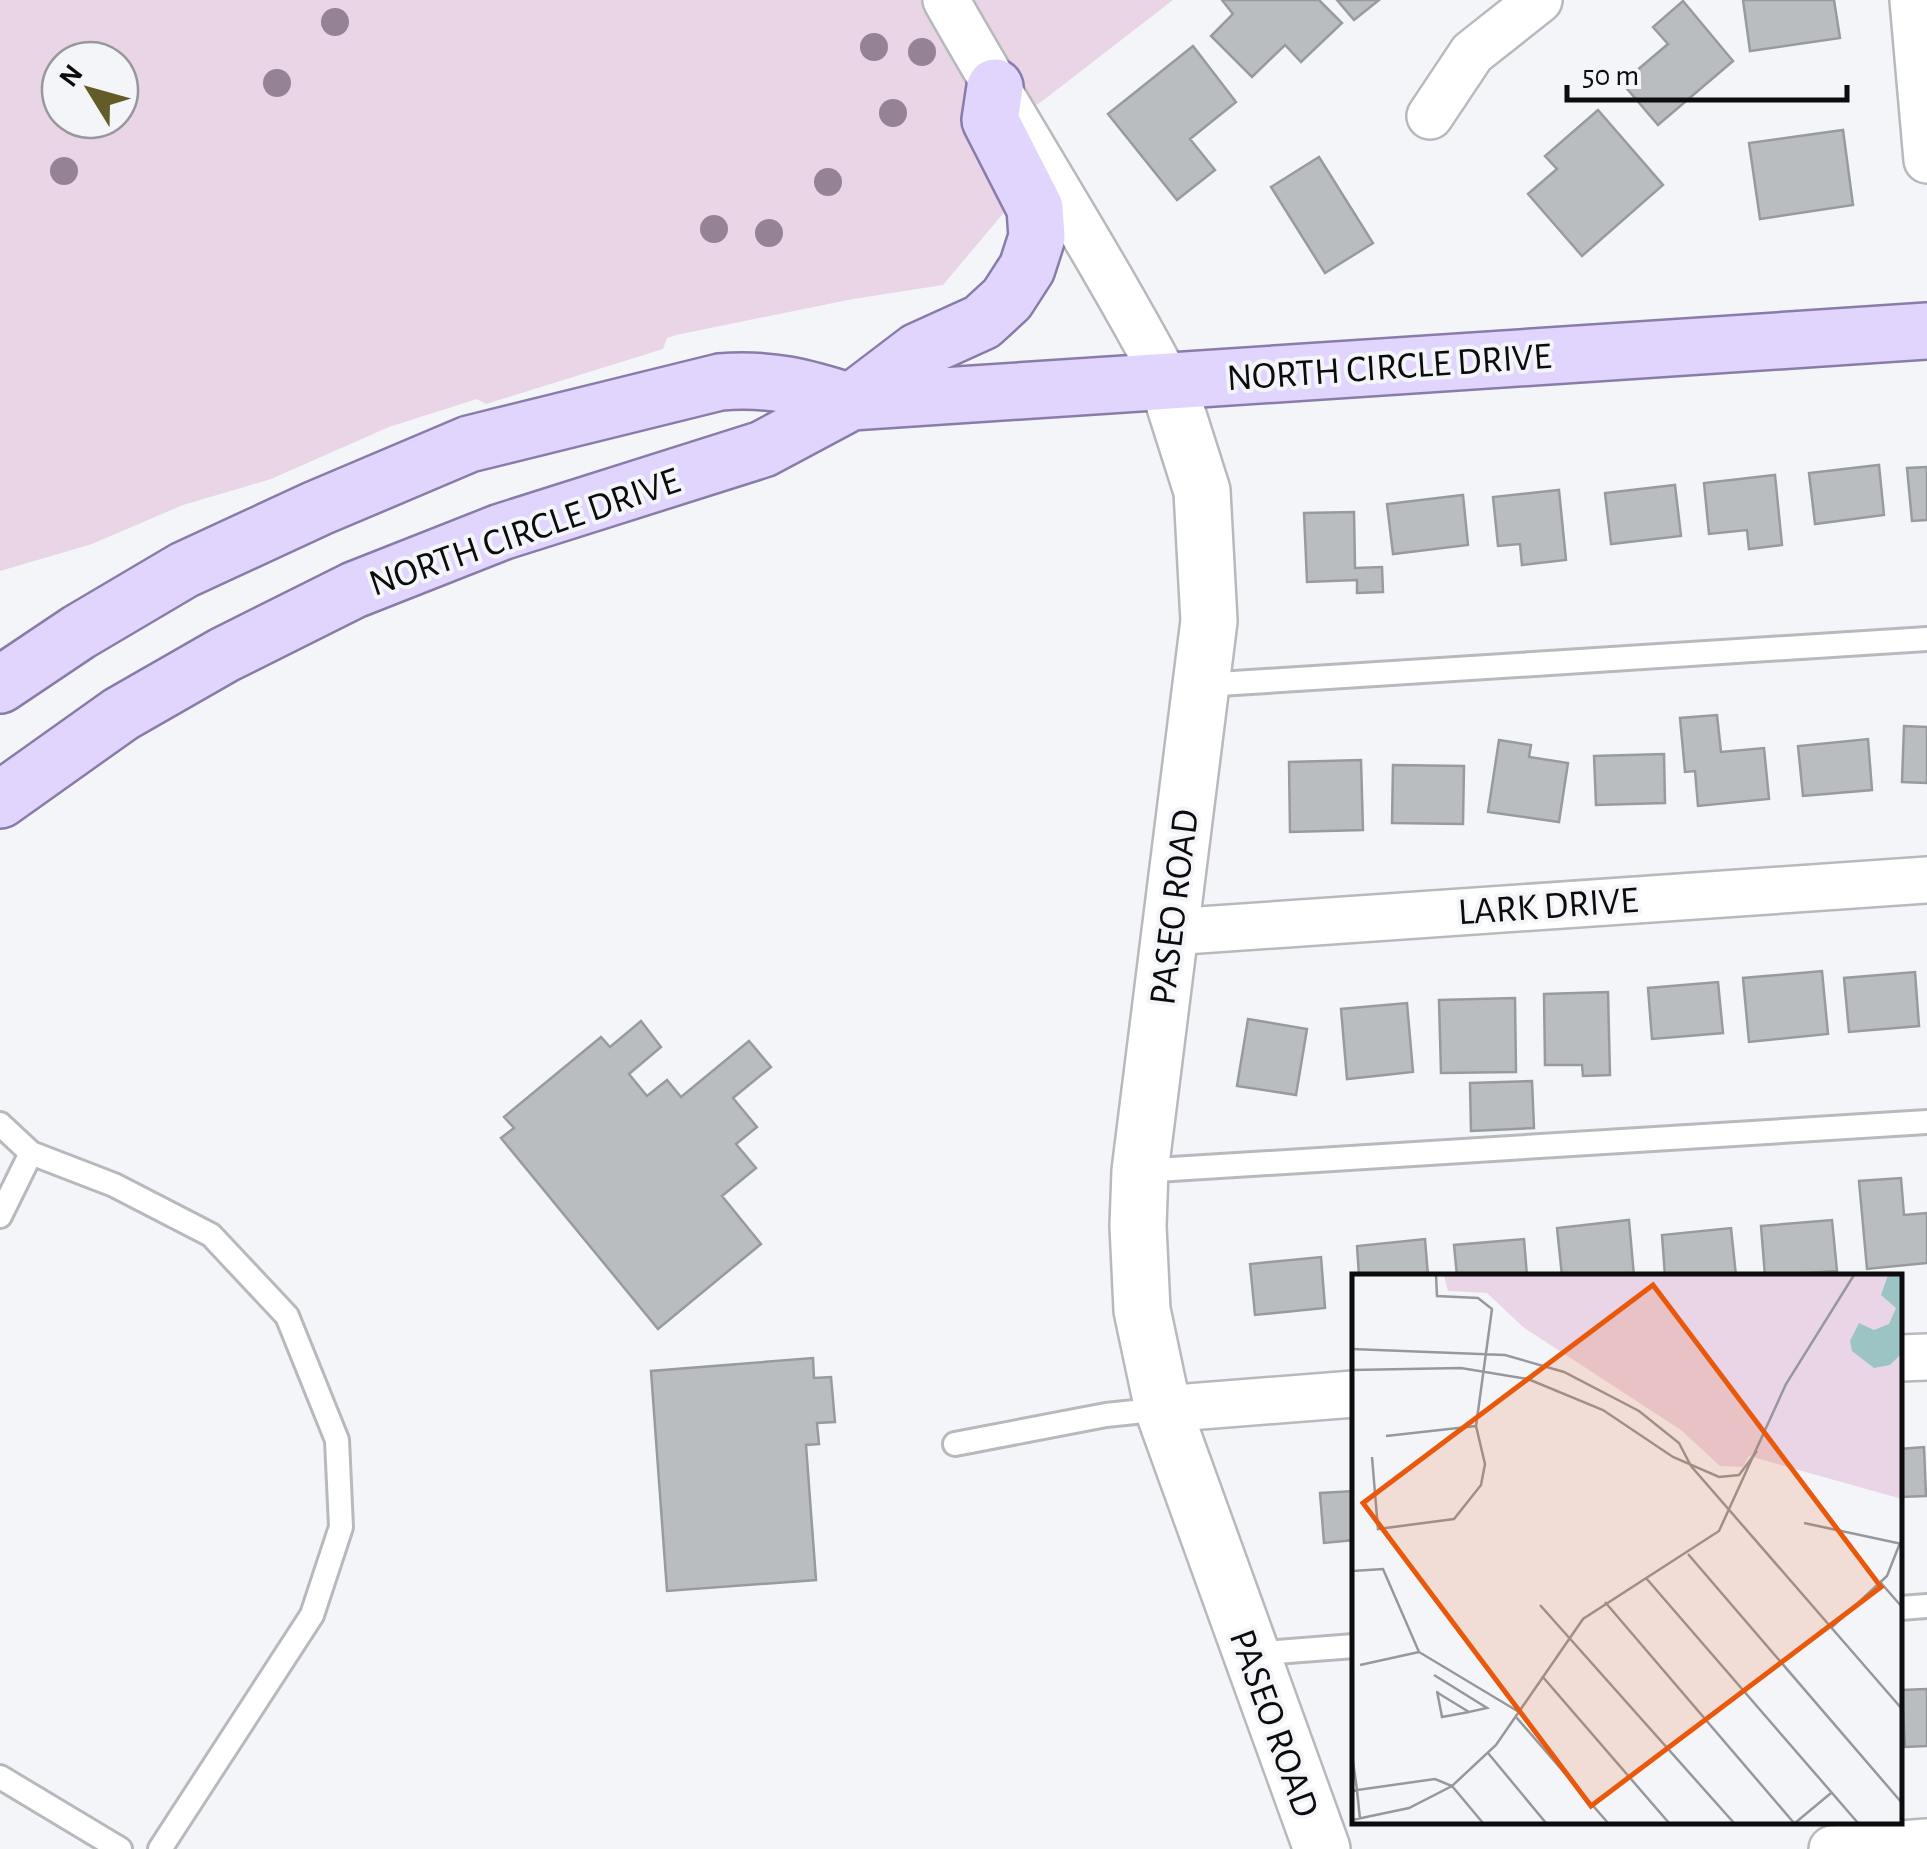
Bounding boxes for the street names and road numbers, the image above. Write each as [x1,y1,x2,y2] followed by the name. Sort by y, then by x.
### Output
[1225,338,1553,398] street label: NORTH CIRCLE DRIVE
[364,462,685,604] street label: NORTH CIRCLE DRIVE
[1144,807,1206,1007] street label: PASEO ROAD
[1457,882,1640,932] street label: LARK DRIVE
[1222,1625,1325,1823] street label: PASEO ROAD

